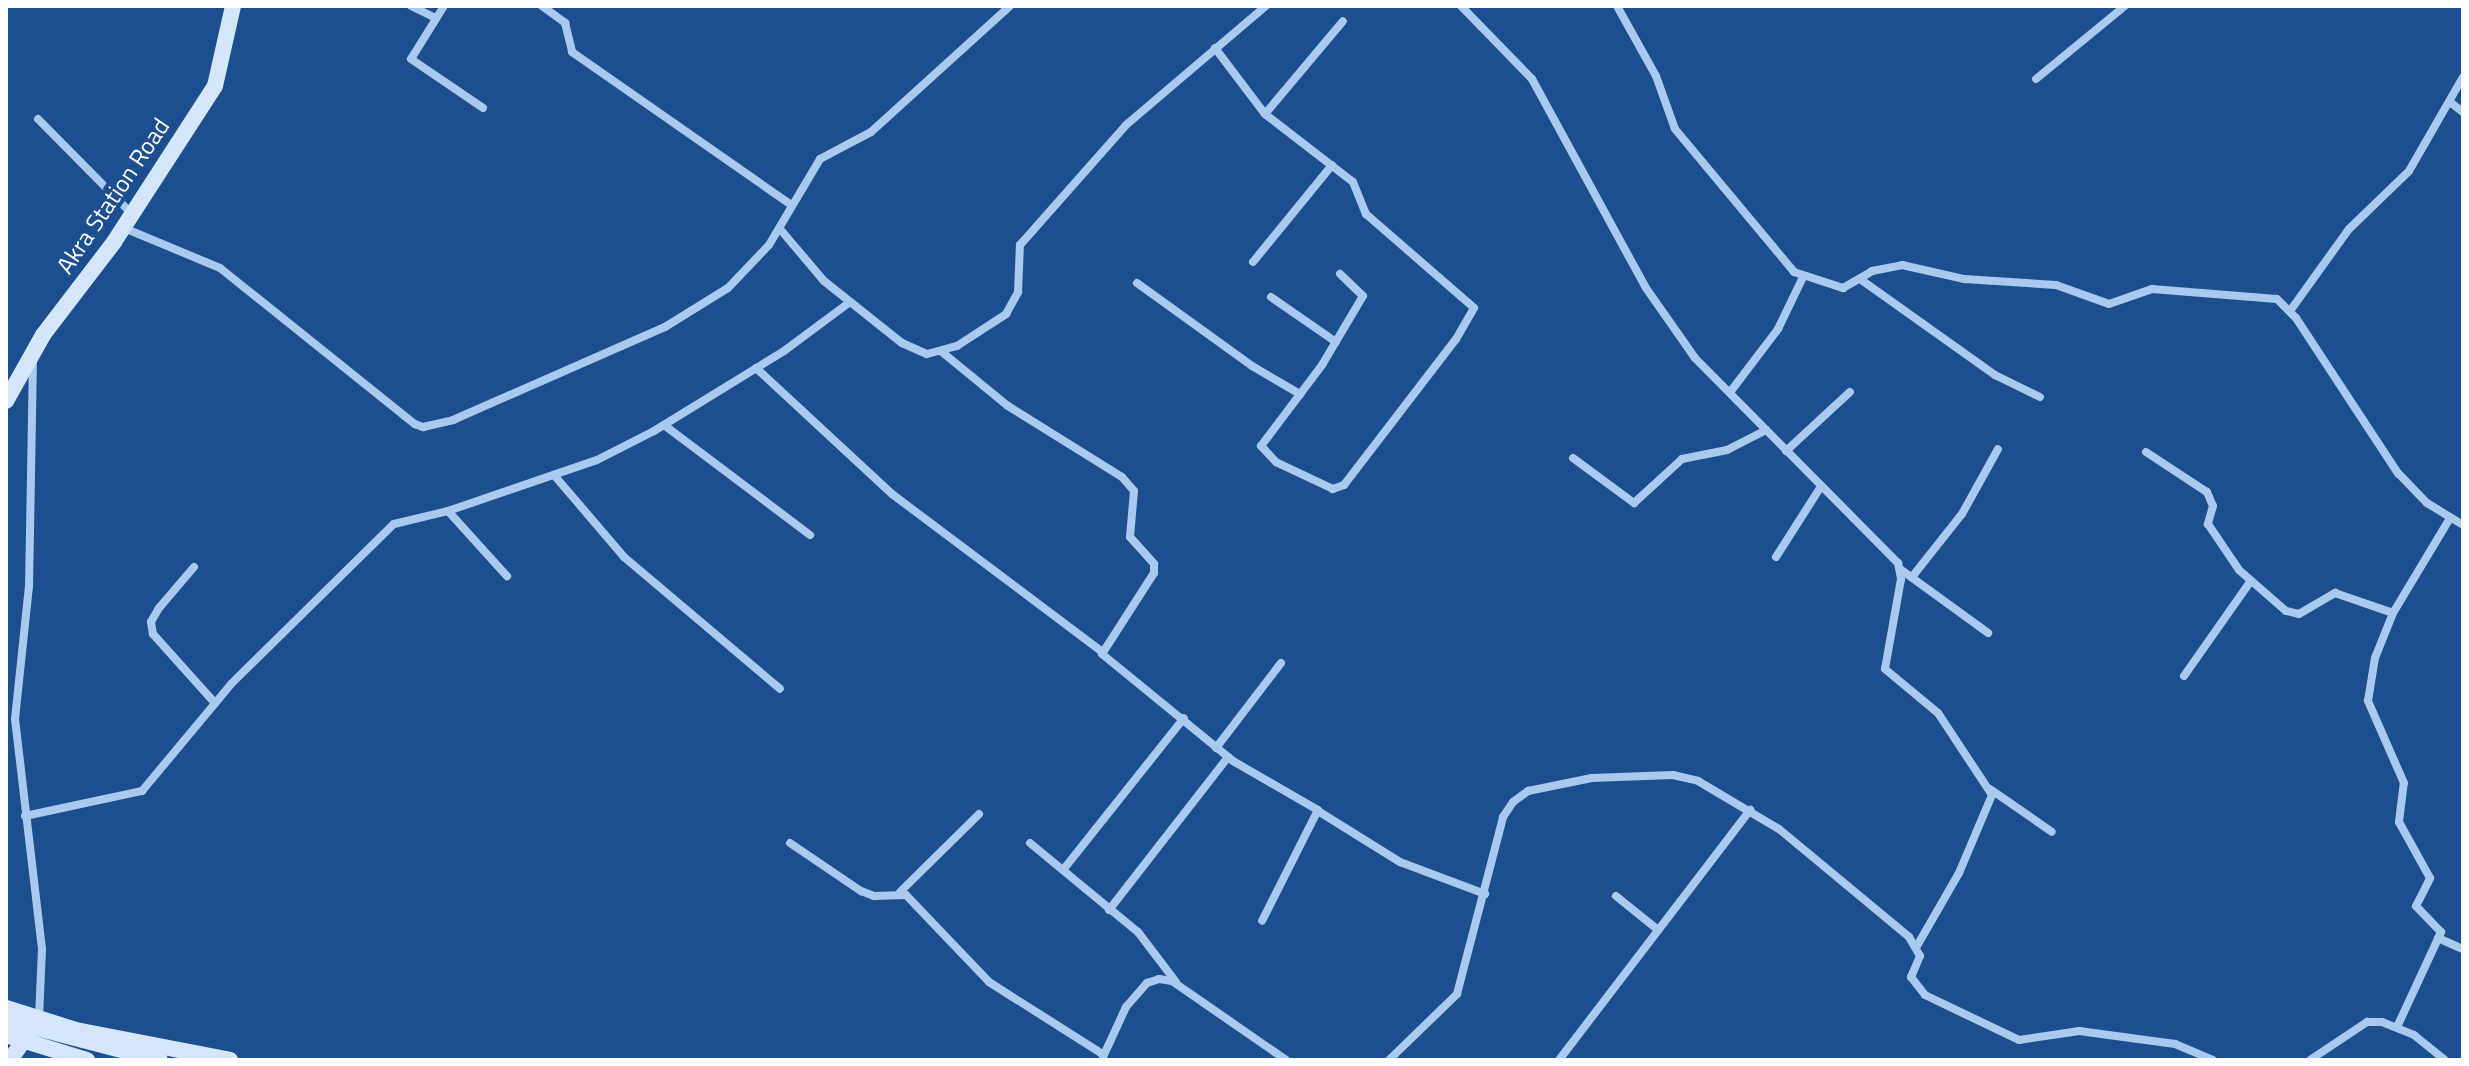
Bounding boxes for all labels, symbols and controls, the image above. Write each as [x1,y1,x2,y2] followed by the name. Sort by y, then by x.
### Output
[50,113,176,279] street label: Akra Station Road

